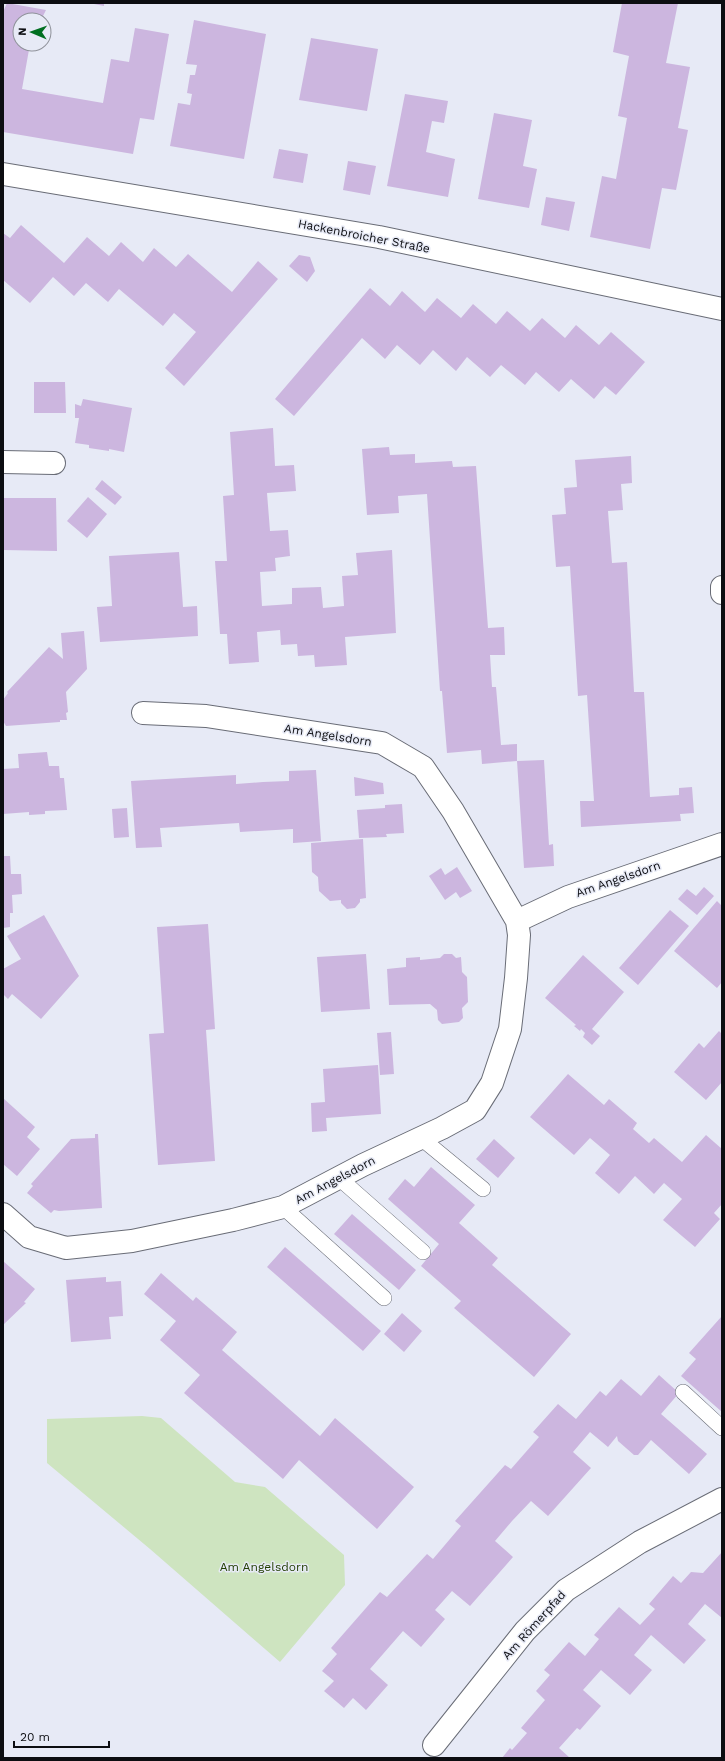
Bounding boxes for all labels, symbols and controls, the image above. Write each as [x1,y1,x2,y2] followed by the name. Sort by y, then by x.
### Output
[12,12,52,52] north arrow
[16,27,29,36] text: N
[297,216,431,256] street label: Hackenbroicher Straße
[283,721,373,749] street label: Am Angelsdorn
[574,858,662,900] street label: Am Angelsdorn
[293,1153,377,1207] street label: Am Angelsdorn
[220,1560,308,1574] park label: Am Angelsdorn
[499,1588,569,1662] street label: Am Römerpfad
[14,1723,109,1749] scale bar
[20,1730,50,1744] text: 20 m

